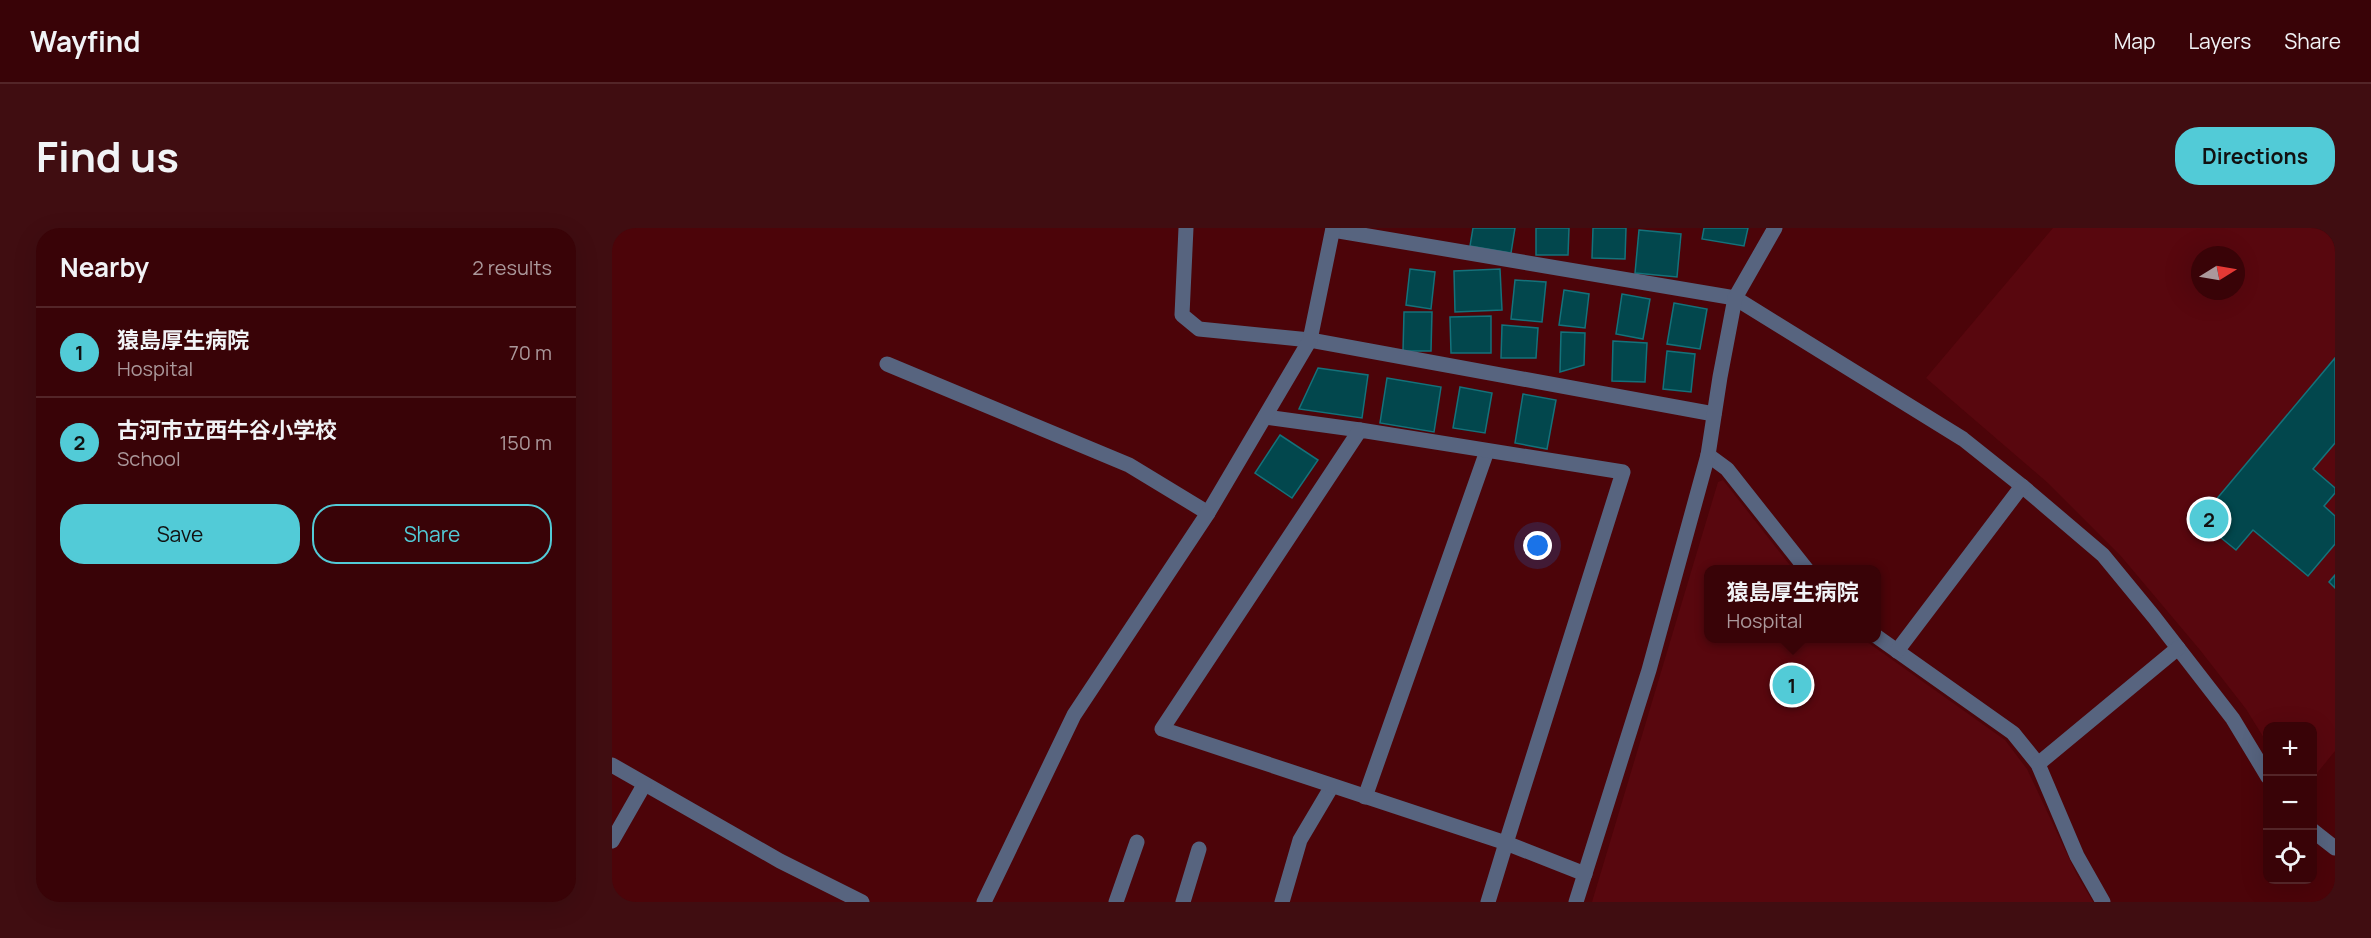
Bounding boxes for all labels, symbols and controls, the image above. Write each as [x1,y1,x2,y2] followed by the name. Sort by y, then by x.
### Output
[30,22,140,60] text: Wayfind
[2114,27,2155,55] text: Map
[2188,27,2251,55] text: Layers
[2284,27,2341,55] text: Share
[36,127,179,185] text: Find us
[2175,127,2335,185] button: Directions
[2191,246,2245,300] north arrow
[60,249,149,285] text: Nearby
[472,254,552,281] text: 2 results
[117,325,249,355] text: 猿島厚生病院
[75,339,84,366] text: 1
[509,339,552,366] text: 70 m
[117,355,193,382] text: Hospital
[117,415,337,445] text: 古河市立西牛谷小学校
[74,429,85,456] text: 2
[499,429,552,456] text: 150 m
[117,445,181,472] text: School
[2190,496,2228,542] pin: 2
[60,504,300,564] button: Save
[312,504,552,564] button: Share
[1523,531,1552,560] your location
[1704,565,1881,643] popup
[1726,577,1859,607] text: 猿島厚生病院
[1726,607,1803,634] text: Hospital
[1772,662,1812,708] pin: 1
[2263,722,2317,884] map controls
[2263,722,2317,776] button: +
[2263,776,2317,830] button: −
[2263,830,2317,884] button: locate

